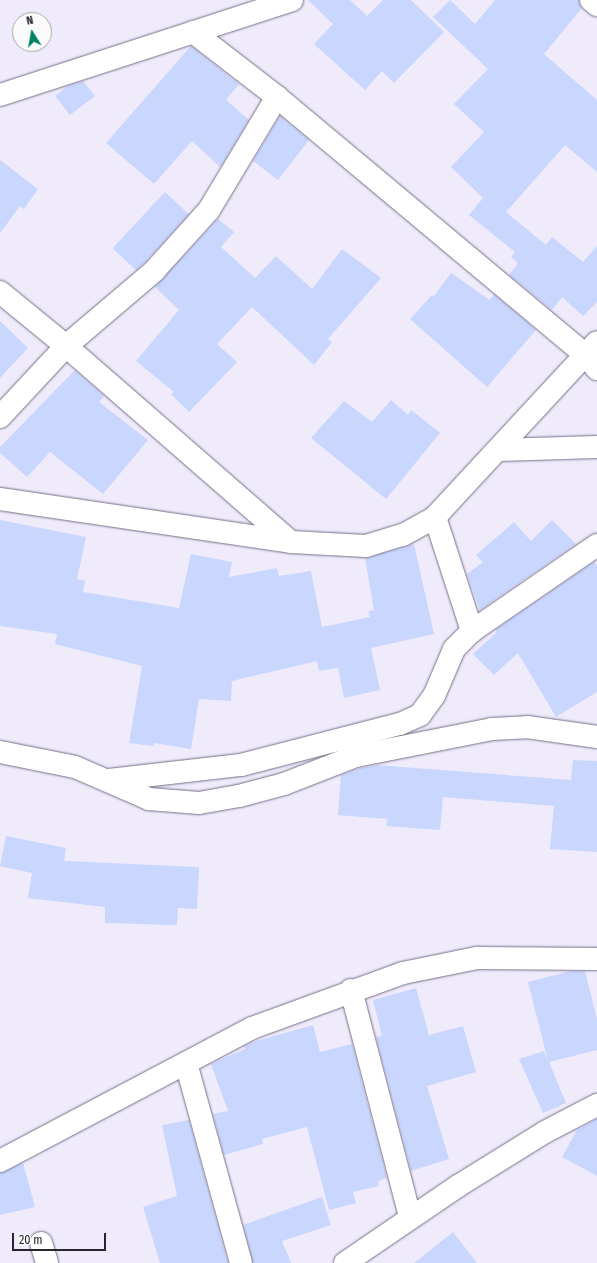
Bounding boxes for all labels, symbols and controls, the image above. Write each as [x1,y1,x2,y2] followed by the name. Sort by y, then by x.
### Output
[12,12,52,52] north arrow
[25,14,34,28] text: N
[14,1225,108,1251] scale bar
[19,1233,43,1247] text: 20 m

